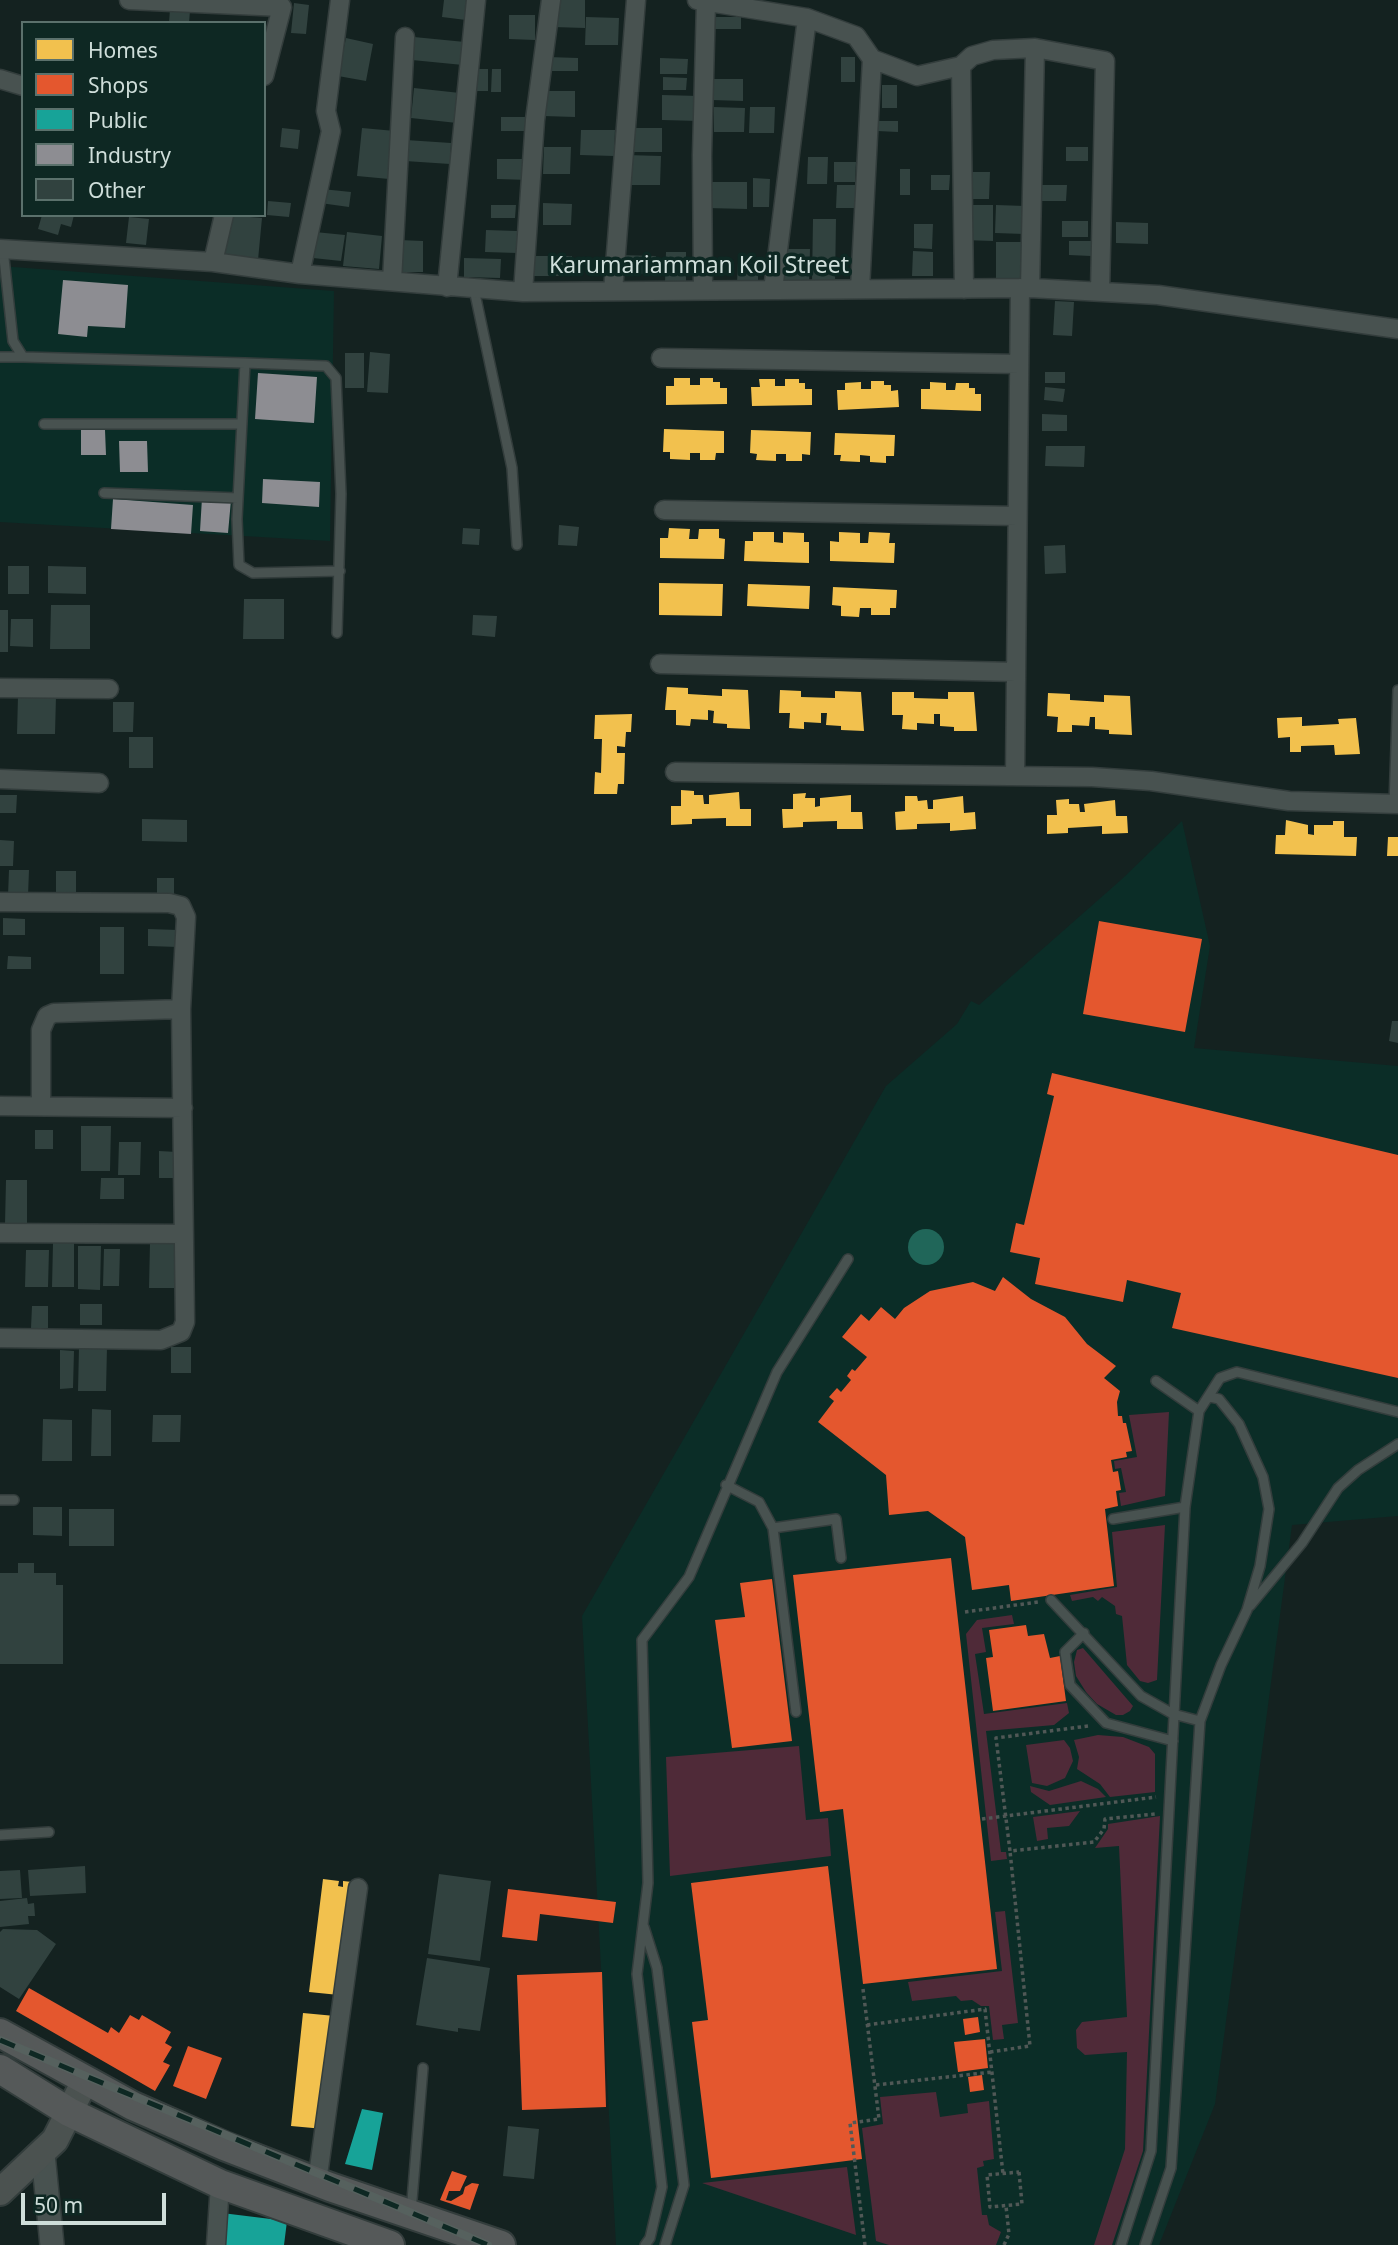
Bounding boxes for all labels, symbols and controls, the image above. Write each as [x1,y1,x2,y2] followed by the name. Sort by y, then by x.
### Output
[21,21,266,217] legend
[88,36,158,64] text: Homes
[88,71,148,99] text: Shops
[88,106,148,134] text: Public
[88,141,171,169] text: Industry
[88,176,145,204] text: Other
[549,252,849,280] street label: Karumariamman Koil Street
[24,2178,170,2222] scale bar
[34,2191,83,2219] text: 50 m

